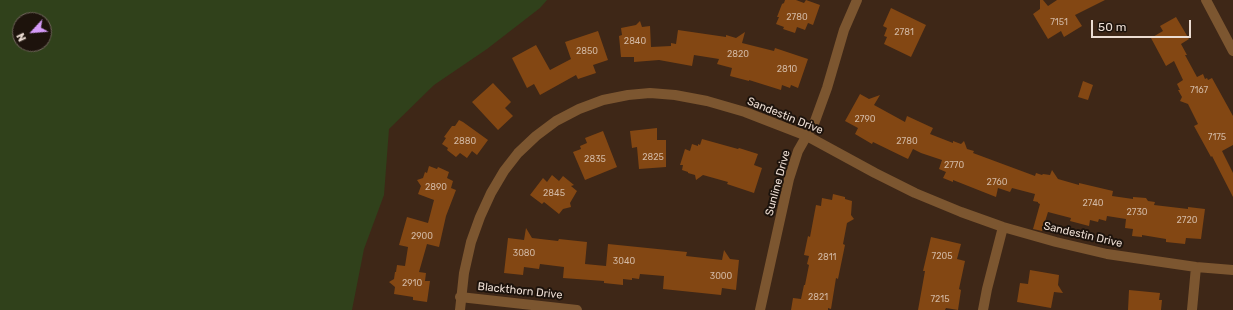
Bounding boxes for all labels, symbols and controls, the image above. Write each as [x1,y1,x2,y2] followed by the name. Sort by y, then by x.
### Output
[12,12,52,52] north arrow
[786,12,808,22] house number: 2780
[1093,12,1193,38] scale bar
[1050,17,1068,27] house number: 7151
[1098,20,1126,34] text: 50 m
[894,27,914,37] house number: 2781
[14,31,29,43] text: N
[624,36,646,46] house number: 2840
[576,46,598,56] house number: 2850
[727,49,749,59] house number: 2820
[777,64,797,74] house number: 2810
[1190,85,1208,95] house number: 7167
[745,95,825,137] street label: Sandestin Drive
[855,114,875,124] house number: 2790
[1208,132,1226,142] house number: 7175
[454,136,476,146] house number: 2880
[896,136,918,146] house number: 2780
[763,149,793,217] street label: Sunline Drive
[642,152,664,162] house number: 2825
[584,154,606,164] house number: 2835
[944,160,964,170] house number: 2770
[987,177,1007,187] house number: 2760
[425,182,447,192] house number: 2890
[543,188,565,198] house number: 2845
[1083,198,1103,208] house number: 2740
[1126,207,1148,217] house number: 2730
[1177,215,1197,225] house number: 2720
[1042,219,1124,251] street label: Sandestin Drive
[411,231,433,241] house number: 2900
[513,248,535,258] house number: 3080
[932,251,952,261] house number: 7205
[818,252,836,262] house number: 2811
[613,256,635,266] house number: 3040
[710,271,732,281] house number: 3000
[402,278,422,288] house number: 2910
[477,280,563,302] street label: Blackthorn Drive
[808,292,828,302] house number: 2821
[930,294,950,304] house number: 7215

